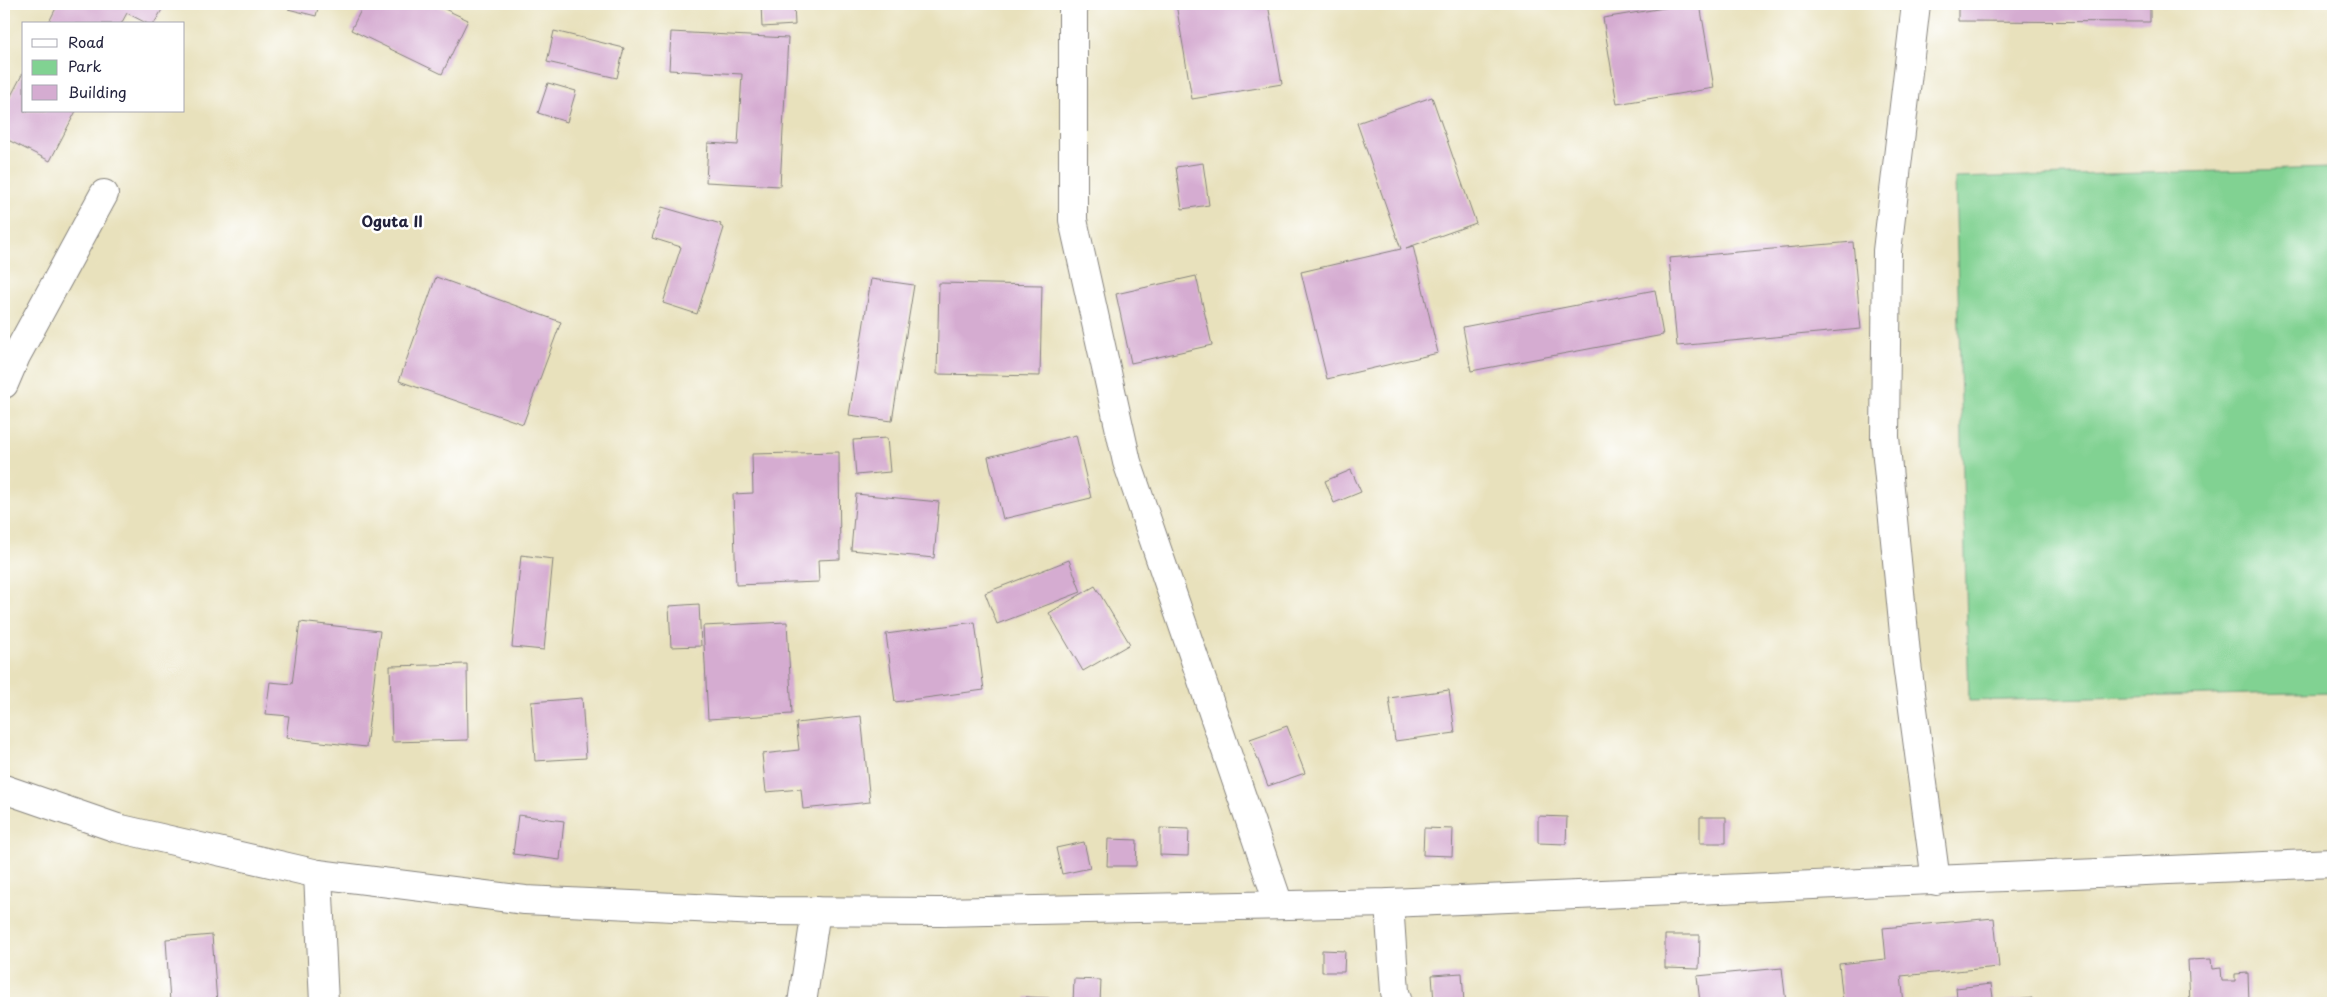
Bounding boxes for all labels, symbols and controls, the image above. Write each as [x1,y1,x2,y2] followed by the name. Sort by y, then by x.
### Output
[22,22,185,112] legend
[68,30,104,53] text: Road
[68,54,102,77] text: Park
[68,80,127,103] text: Building
[361,209,423,232] district label: Oguta II

